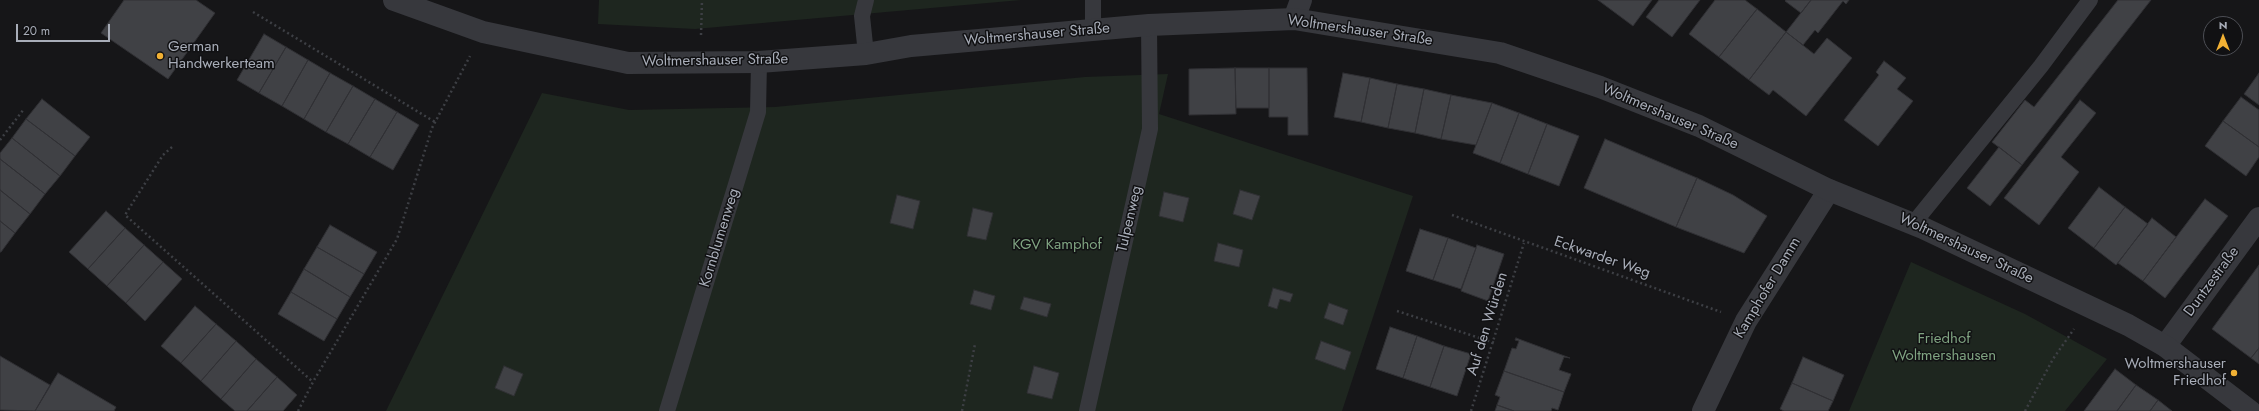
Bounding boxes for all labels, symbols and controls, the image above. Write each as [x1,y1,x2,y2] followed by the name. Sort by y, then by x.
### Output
[1286,12,1434,50] street label: Woltmershauser Straße
[18,16,112,42] scale bar
[2203,16,2243,56] north arrow
[2219,17,2227,33] text: N
[963,20,1111,50] street label: Woltmershauser Straße
[23,22,50,40] text: 20 m
[168,38,275,73] place label: German Handwerkerteam
[155,51,165,61] marker: German Handwerkerteam
[642,51,788,71] street label: Woltmershauser Straße
[1599,80,1741,154] street label: Woltmershauser Straße
[1114,184,1146,254] street label: Tulpenweg
[696,186,744,290] street label: Kornblumenweg
[1896,210,2036,288] street label: Woltmershauser Straße
[1551,233,1653,283] street label: Eckwarder Weg
[1731,234,1805,342] street label: Kamphofer Damm
[1012,236,1102,254] park label: KGV Kamphof
[2181,243,2243,321] street label: Duntzestraße
[1464,270,1512,378] street label: Auf den Würden
[1892,330,1996,365] park label: Friedhof Woltmershausen
[2125,355,2226,390] place label: Woltmershauser Friedhof
[2229,368,2239,378] marker: Woltmershauser Friedhof

